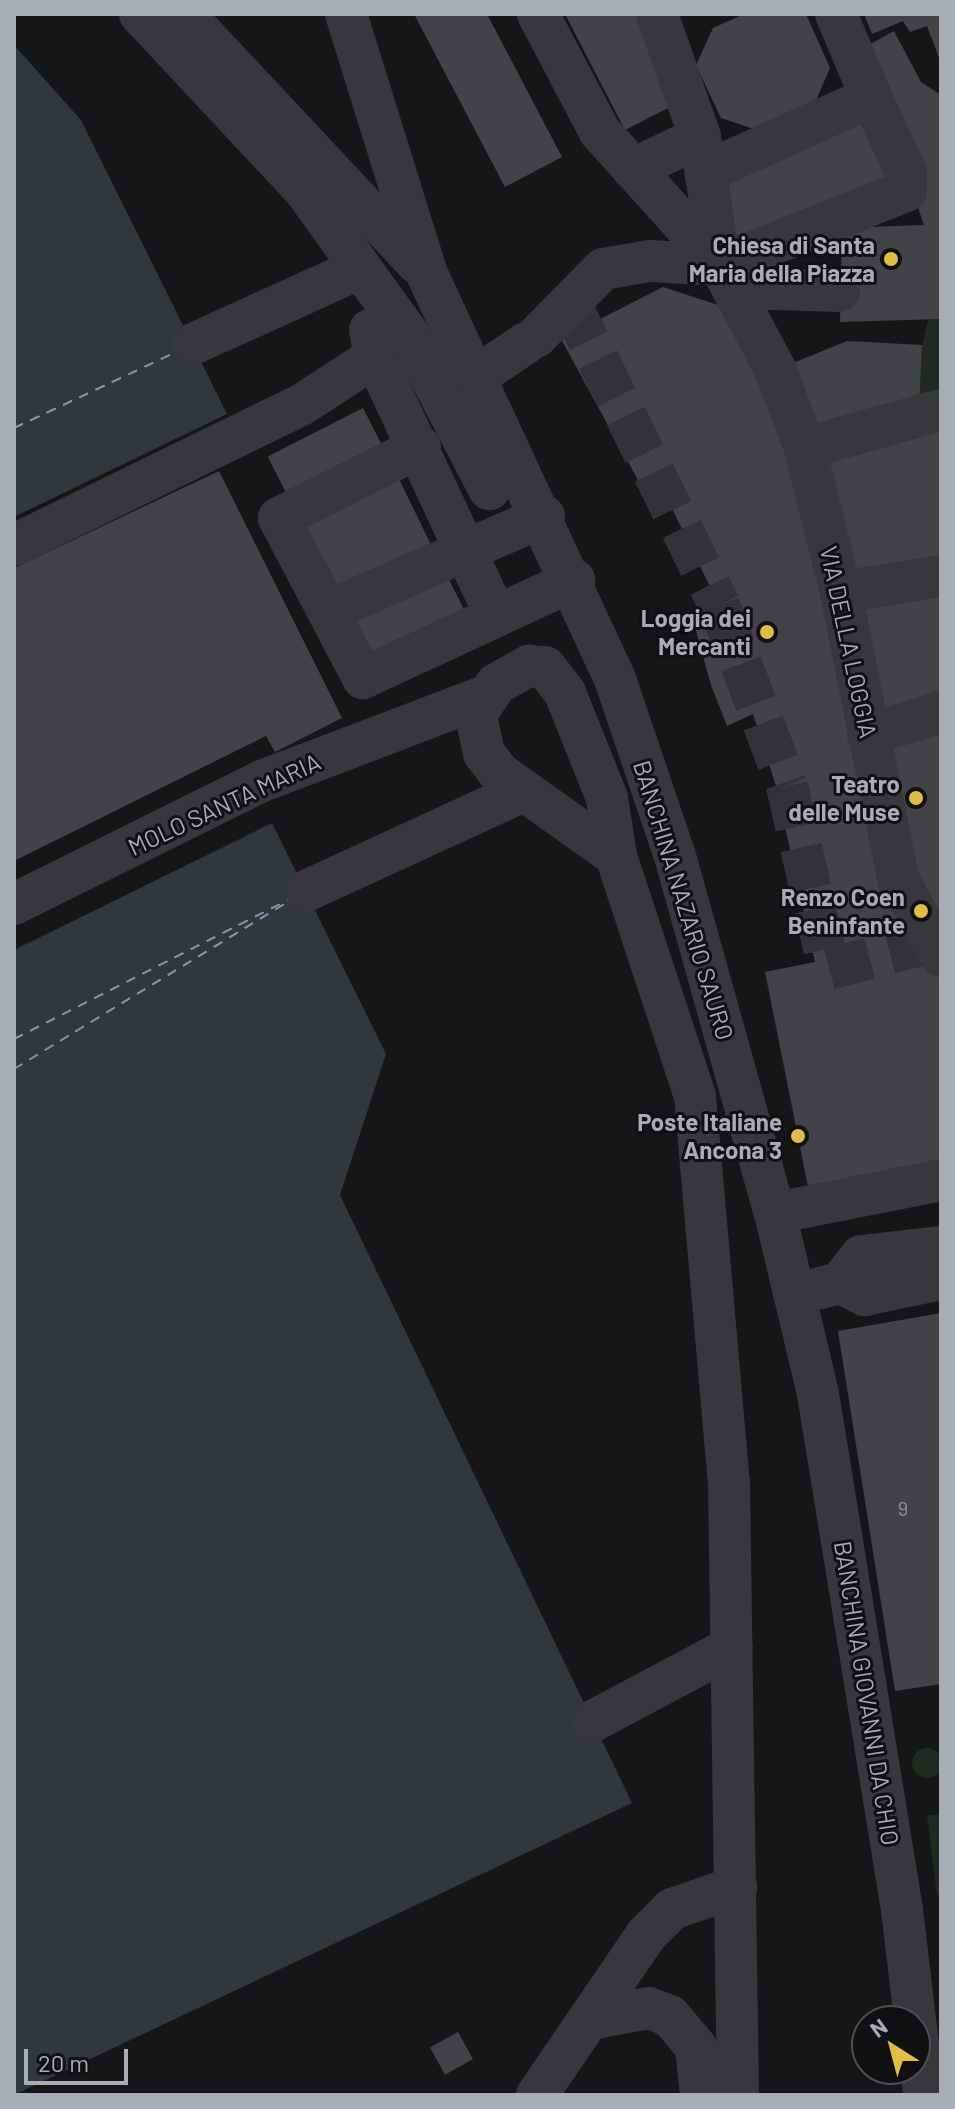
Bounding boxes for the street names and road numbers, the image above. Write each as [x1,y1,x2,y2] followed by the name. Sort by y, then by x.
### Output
[815,543,883,741] street label: VIA DELLA LOGGIA
[123,747,325,861] street label: MOLO SANTA MARIA
[628,757,740,1043] street label: BANCHINA NAZARIO SAURO
[829,1539,905,1847] street label: BANCHINA GIOVANNI DA CHIO

